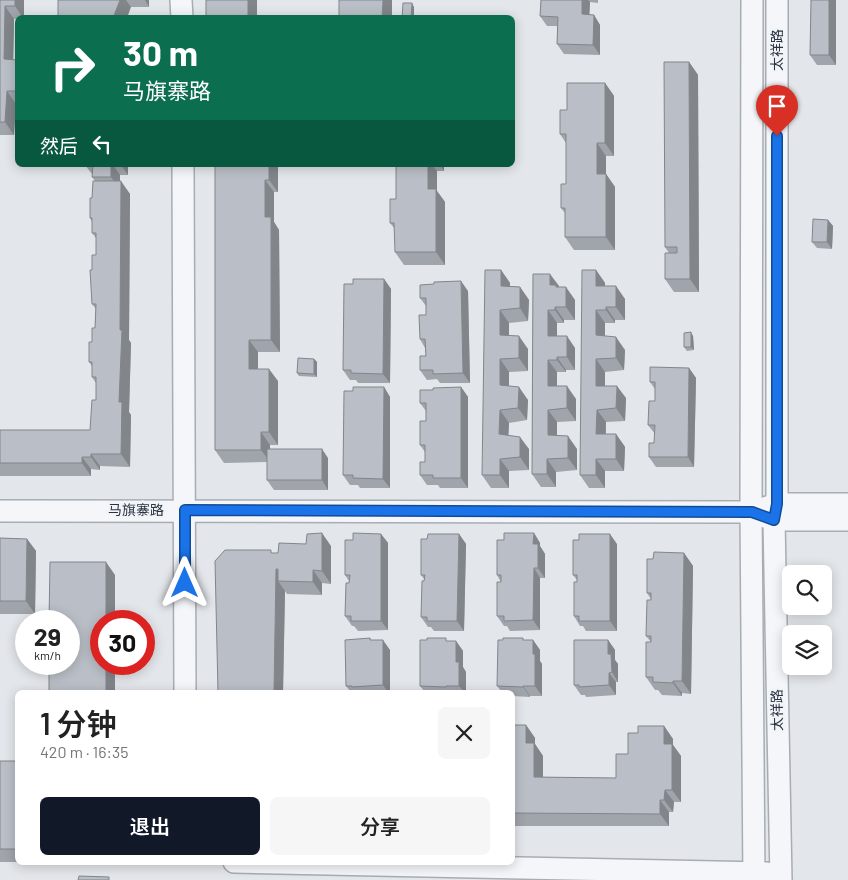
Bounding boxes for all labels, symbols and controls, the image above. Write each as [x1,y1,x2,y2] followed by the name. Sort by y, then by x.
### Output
[768,29,785,71] street label: 太祥路
[123,31,198,73] text: 30 m
[40,35,105,100] icon: right
[123,77,211,103] text: 马旗寨路
[756,85,798,136] pin
[763,92,791,120] icon: arrive
[88,130,116,158] icon: left
[40,134,78,157] text: 然后
[108,501,164,518] street label: 马旗寨路
[158,556,210,608] position arrow
[782,565,832,675] map controls
[782,565,832,615] button: search
[90,610,155,675] speed limit sign: 30
[34,621,61,651] text: 29
[782,625,832,675] button: layers
[34,648,61,662] text: km/h
[768,689,785,731] street label: 太祥路
[40,705,117,741] text: 1 分钟
[438,707,490,759] button: close
[40,742,128,761] text: 420 m · 16:35
[40,797,260,855] button: 退出
[270,797,490,855] button: 分享

